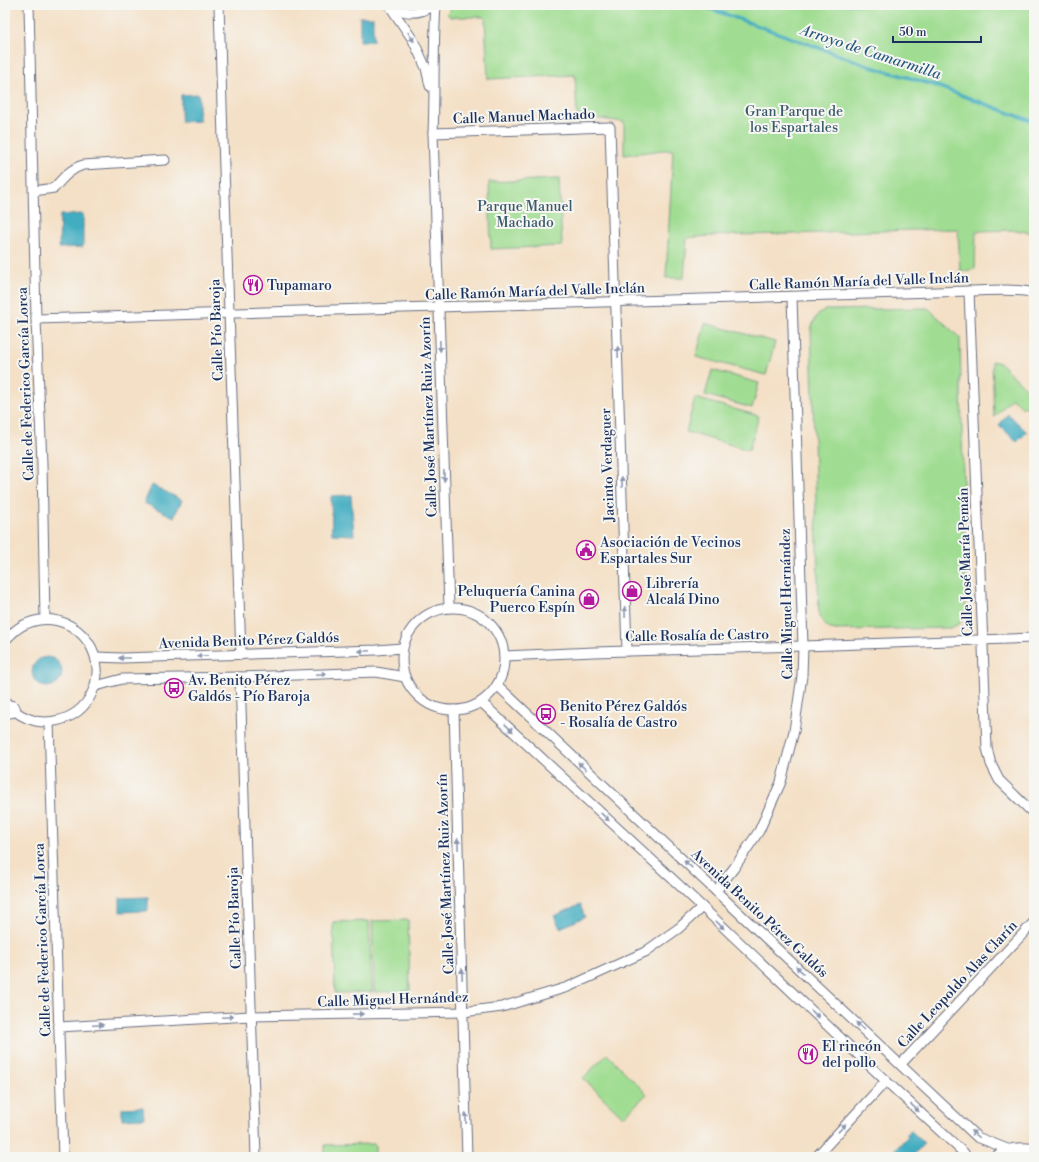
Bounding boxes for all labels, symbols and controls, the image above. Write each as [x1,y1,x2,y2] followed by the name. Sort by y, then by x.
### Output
[893,18,981,44] scale bar
[796,20,944,84] water label: Arroyo de Camarmilla
[899,25,927,40] text: 50 m
[407,32,415,43] one-way arrow
[745,103,843,137] park label: Gran Parque de los Espartales
[453,106,596,128] street label: Calle Manuel Machado
[477,198,573,232] park label: Parque Manuel Machado
[749,269,970,295] street label: Calle Ramón María del Valle Inclán
[242,274,264,296] restaurant icon: Tupamaro
[267,277,332,295] place label: Tupamaro
[206,278,228,381] street label: Calle Pío Baroja
[425,279,646,305] street label: Calle Ramón María del Valle Inclán
[14,286,38,481] street label: Calle de Federico García Lorca
[416,316,441,518] street label: Calle José Martínez Ruiz Azorín
[437,340,443,353] one-way arrow
[615,345,621,358] one-way arrow
[597,408,619,523] street label: Jacinto Verdaguer
[441,470,448,482] one-way arrow
[618,476,625,488] one-way arrow
[954,487,978,637] street label: Calle José María Pemán
[777,528,797,680] street label: Calle Miguel Hernández
[599,534,741,568] place label: Asociación de Vecinos Espartales Sur
[575,539,597,561] public building icon: Asociación de Vecinos Espartales Sur
[645,575,720,609] place label: Librería Alcalá Dino
[621,580,643,602] shop icon: Librería Alcalá Dino
[457,583,576,617] place label: Peluquería Canina Puerco Espín
[578,588,600,610] shop icon: Peluquería Canina Puerco Espín
[622,605,628,618] one-way arrow
[625,626,769,646] street label: Calle Rosalía de Castro
[157,629,340,653] street label: Avenida Benito Pérez Galdós
[358,647,370,654] one-way arrow
[195,653,208,659] one-way arrow
[117,655,130,661] one-way arrow
[315,671,328,677] one-way arrow
[187,672,311,706] place label: Av. Benito Pérez Galdós - Pío Baroja
[163,677,185,699] bus stop icon: Av. Benito Pérez Galdós - Pío Baroja
[559,698,687,732] place label: Benito Pérez Galdós - Rosalía de Castro
[535,703,557,725] bus stop icon: Benito Pérez Galdós - Rosalía de Castro
[504,724,515,733] one-way arrow
[577,761,587,771] one-way arrow
[433,773,458,975] street label: Calle José Martínez Ruiz Azorín
[600,812,610,821] one-way arrow
[455,837,461,850] one-way arrow
[31,842,55,1037] street label: Calle de Federico García Lorca
[686,845,832,982] street label: Avenida Benito Pérez Galdós
[683,860,692,869] one-way arrow
[224,866,246,969] street label: Calle Pío Baroja
[894,917,1022,1052] street label: Calle Leopoldo Alas Clarín
[715,920,725,930] one-way arrow
[795,965,805,975] one-way arrow
[458,968,465,980] one-way arrow
[317,988,469,1012] street label: Calle Miguel Hernández
[810,1009,819,1018] one-way arrow
[352,1011,365,1017] one-way arrow
[222,1014,234,1021] one-way arrow
[92,1021,104,1028] one-way arrow
[854,1022,865,1031] one-way arrow
[822,1038,882,1072] place label: El rincón del pollo
[797,1043,819,1065] restaurant icon: El rincón del pollo
[910,1103,920,1113] one-way arrow
[462,1112,469,1124] one-way arrow
[837,1124,846,1133] one-way arrow
[970,1130,980,1138] one-way arrow

